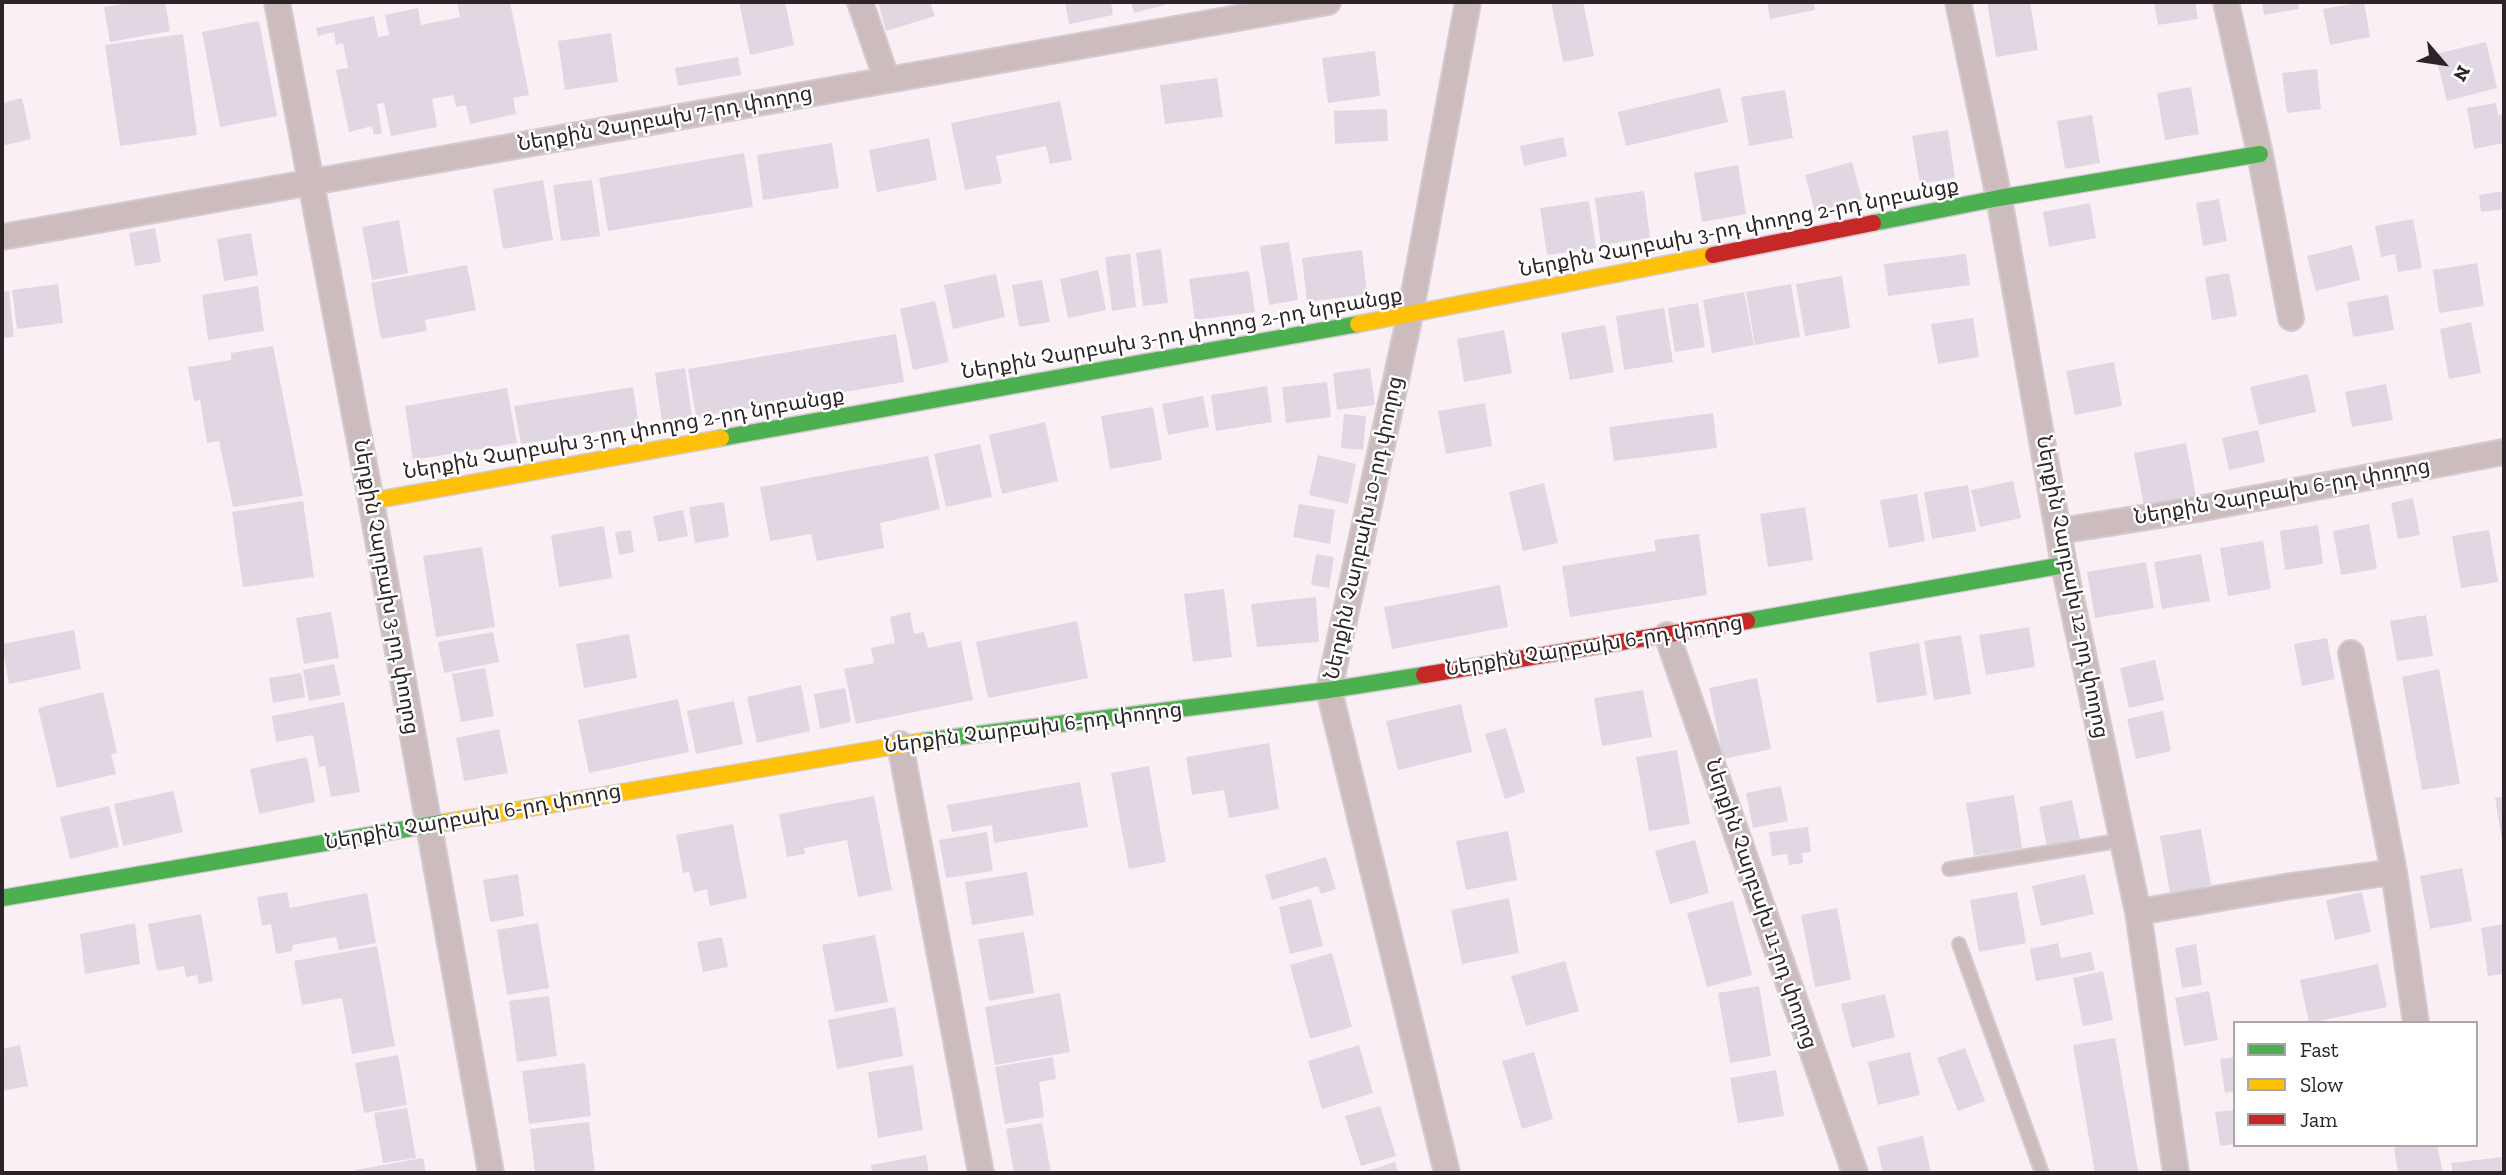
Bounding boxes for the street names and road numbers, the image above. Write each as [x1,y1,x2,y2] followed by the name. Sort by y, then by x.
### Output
[516,81,814,157] street label: Ներքին Չարբախ 7-րդ փողոց
[1517,173,1961,283] street label: Ներքին Չարբախ 3-րդ փողոց 2-րդ նրբանցք
[960,283,1404,385] street label: Ներքին Չարբախ 3-րդ փողոց 2-րդ նրբանցք
[1320,374,1408,682] street label: Ներքին Չարբախ 10-րդ փողոց
[402,383,846,485] street label: Ներքին Չարբախ 3-րդ փողոց 2-րդ նրբանցք
[2030,433,2114,741] street label: Ներքին Չարբախ 12-րդ փողոց
[348,438,424,736] street label: Ներքին Չարբախ 3-րդ փողոց
[2132,454,2432,530] street label: Ներքին Չարբախ 6-րդ փողոց
[1444,610,1744,682] street label: Ներքին Չարբախ 6-րդ փողոց
[882,697,1184,759] street label: Ներքին Չարբախ 6-րդ փողոց
[1699,756,1823,1052] street label: Ներքին Չարբախ 11-րդ փողոց
[323,779,623,855] street label: Ներքին Չարբախ 6-րդ փողոց

